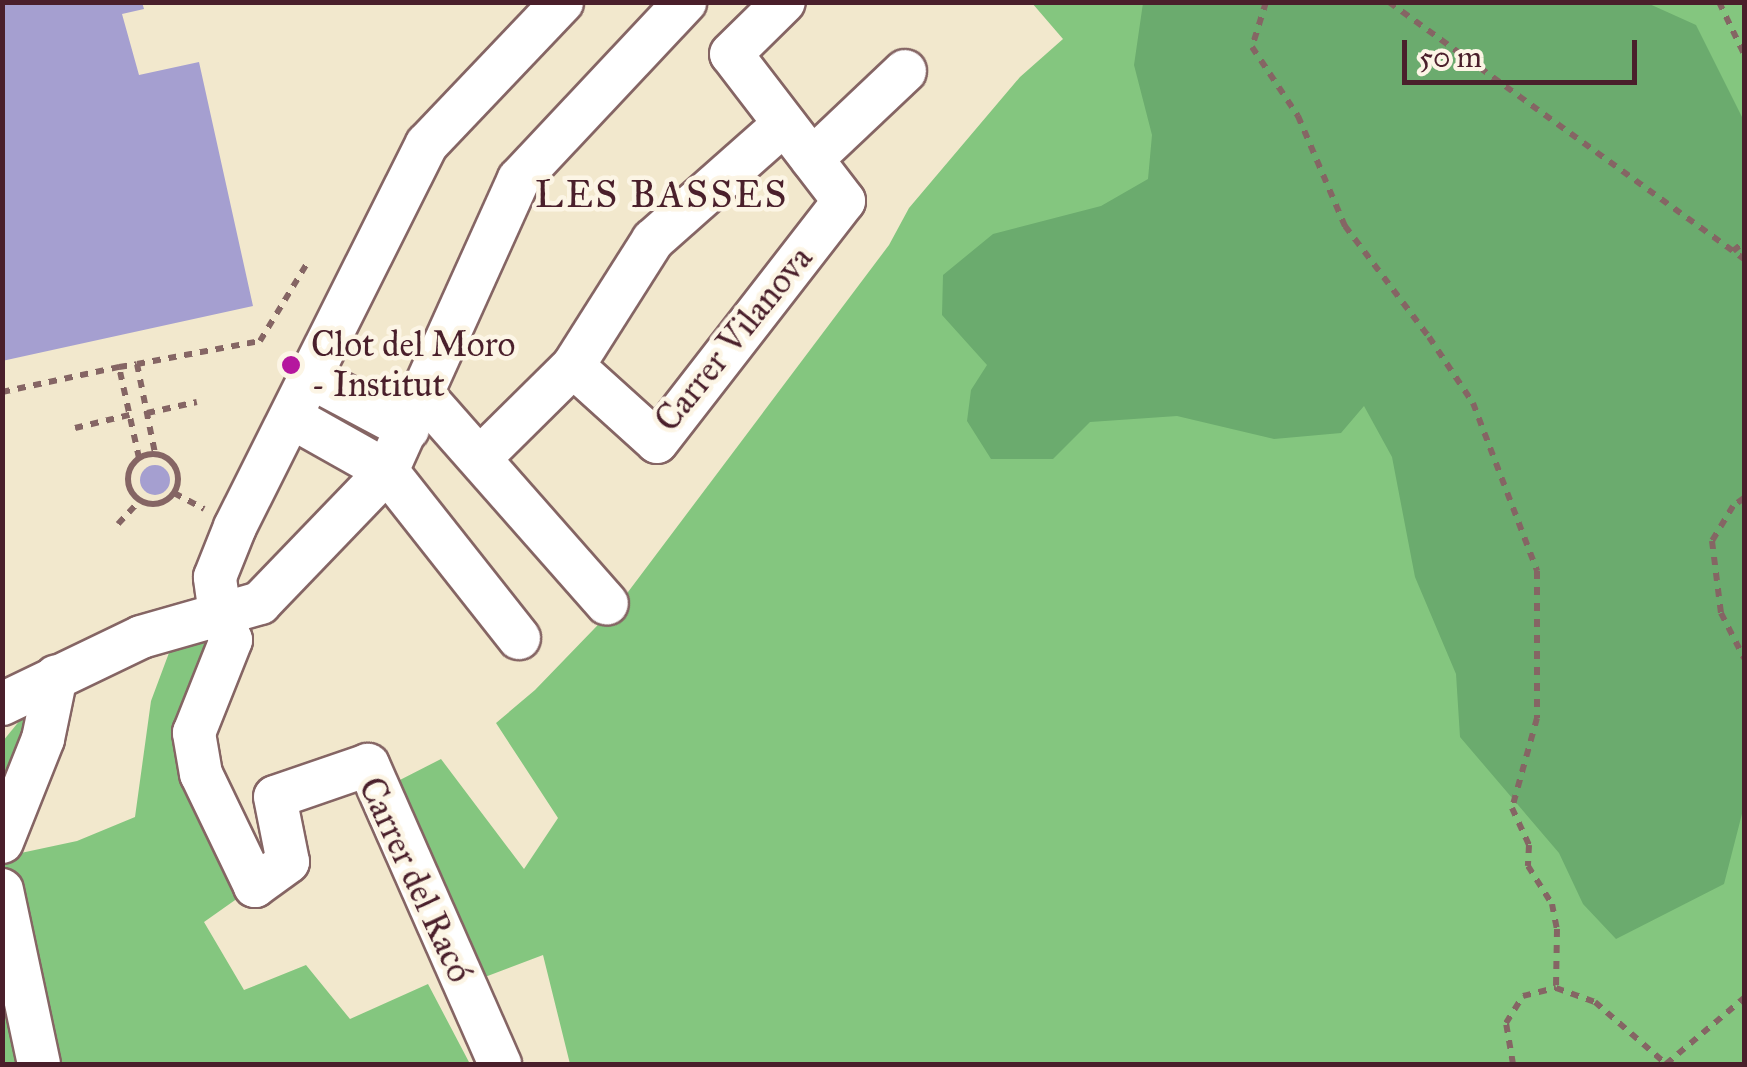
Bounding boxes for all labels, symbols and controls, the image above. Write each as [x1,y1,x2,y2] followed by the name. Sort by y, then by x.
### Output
[1407,20,1642,82] scale bar
[1419,39,1482,75] text: 50 m
[535,172,789,218] district label: LES BASSES
[647,238,821,440] street label: Carrer Vilanova
[311,324,515,406] place label: Clot del Moro - Institut
[280,354,302,376] marker: Clot del Moro - Institut
[349,771,481,989] street label: Carrer del Racó

